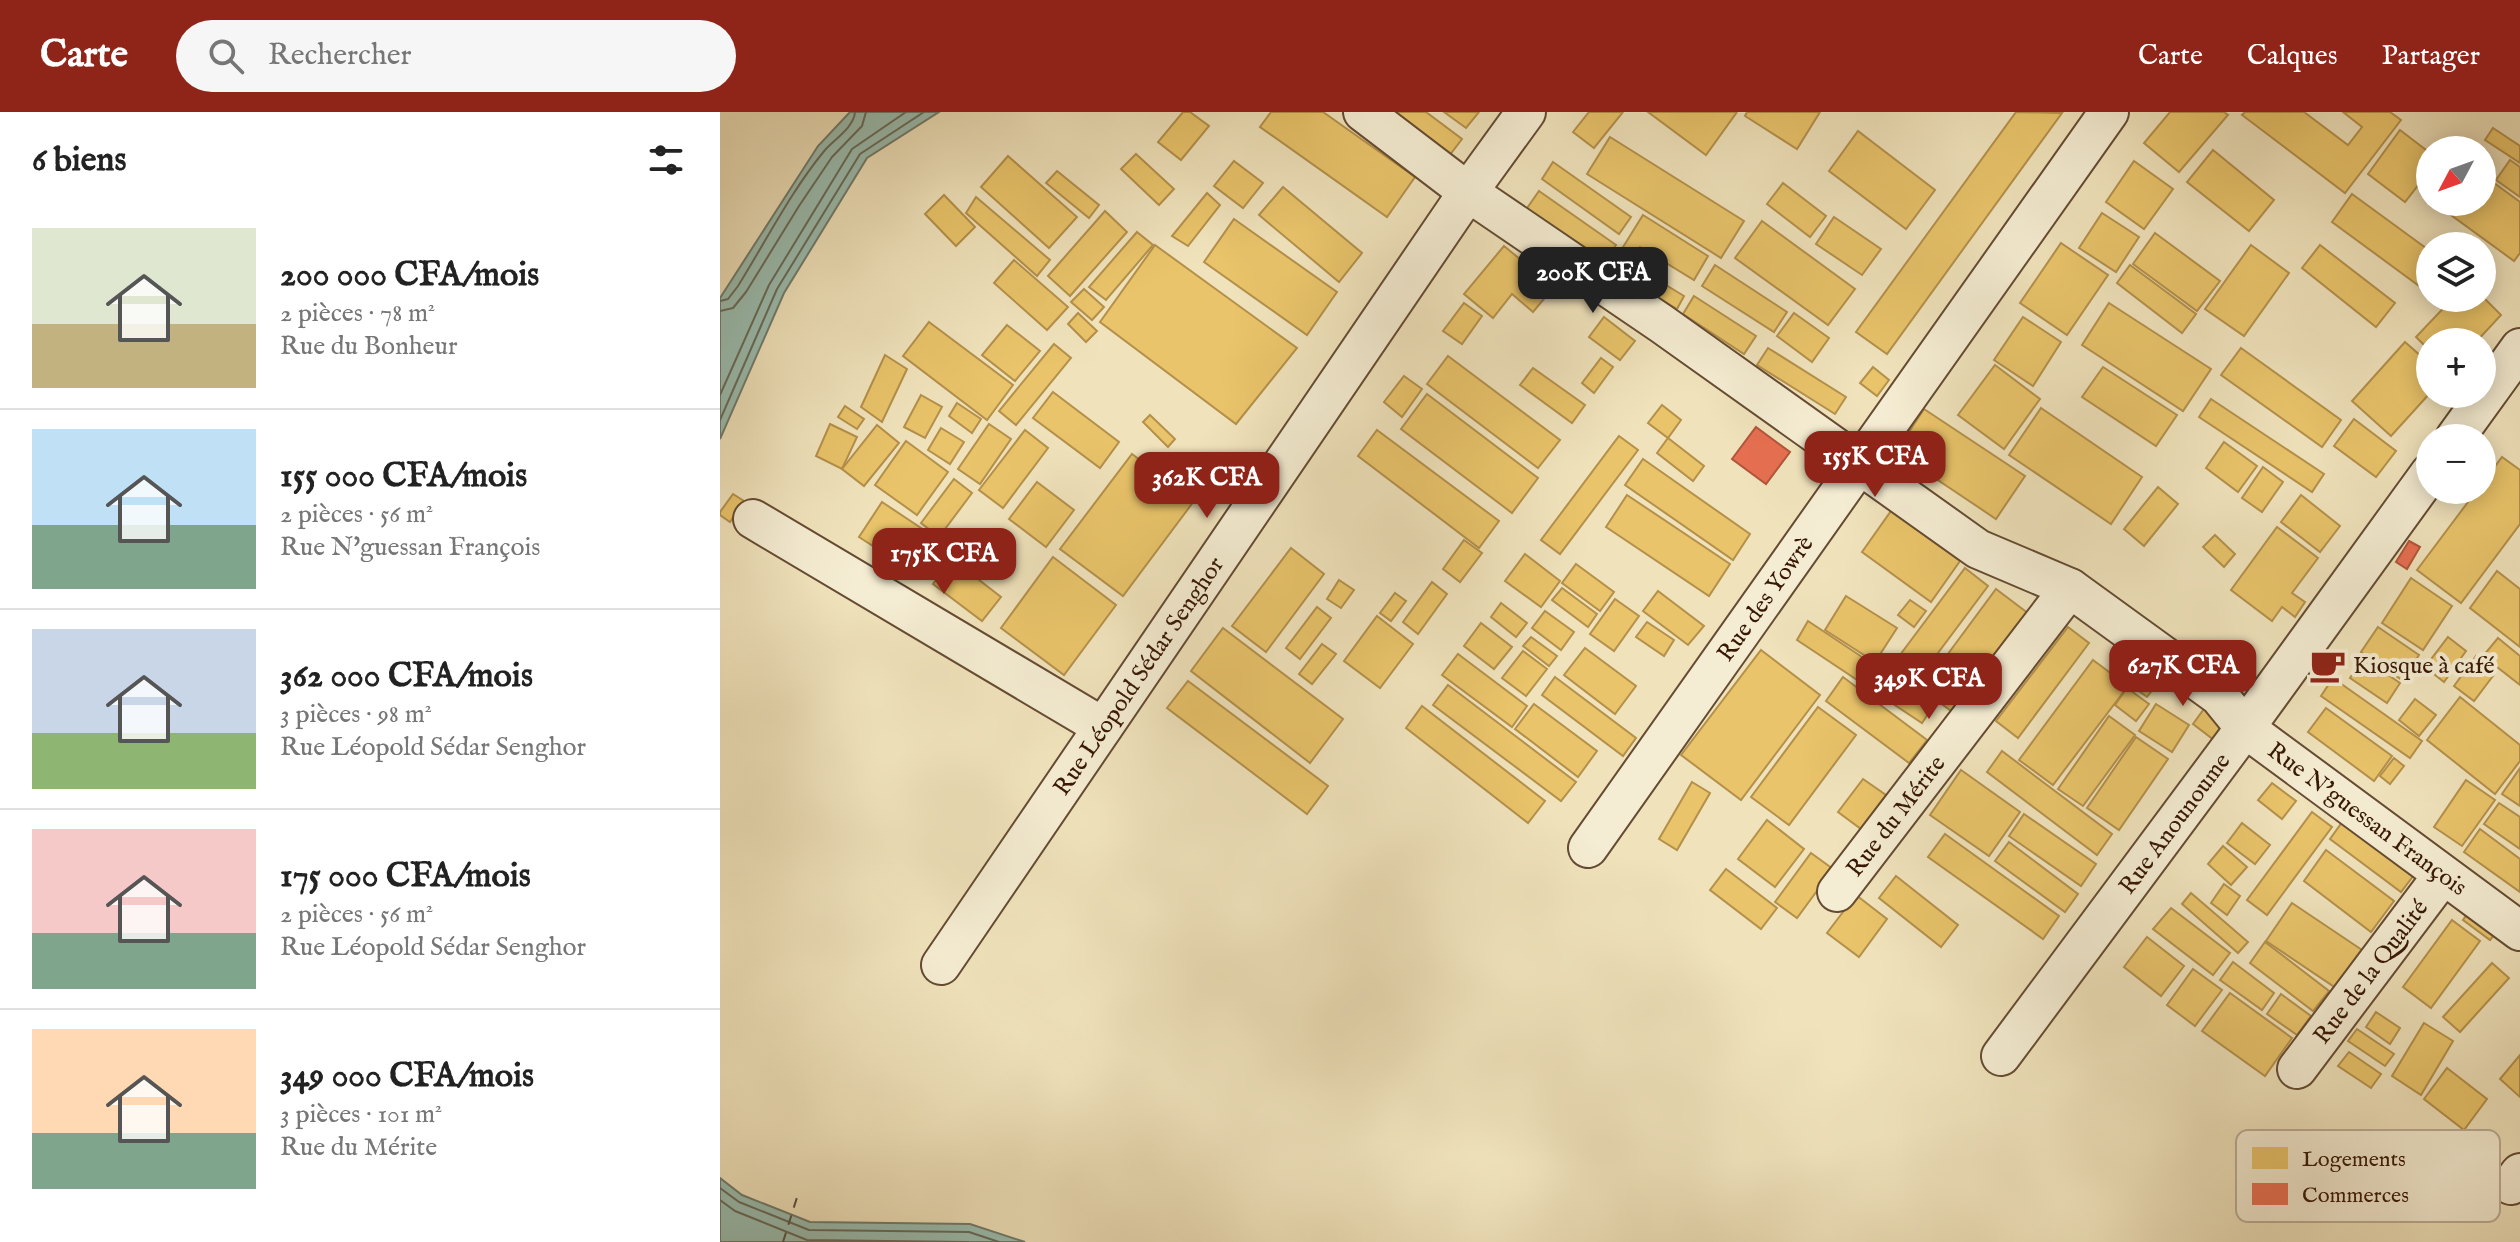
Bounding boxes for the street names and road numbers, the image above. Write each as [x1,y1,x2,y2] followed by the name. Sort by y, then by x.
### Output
[1711,530,1821,668] street label: Rue des Yowrè
[1047,551,1232,802] street label: Rue Léopold Sédar Senghor
[2261,736,2473,904] street label: Rue N'guessan François
[2112,747,2238,901] street label: Rue Anounoume
[1840,750,1953,884] street label: Rue du Mérite
[2307,894,2436,1051] street label: Rue de la Qualité

